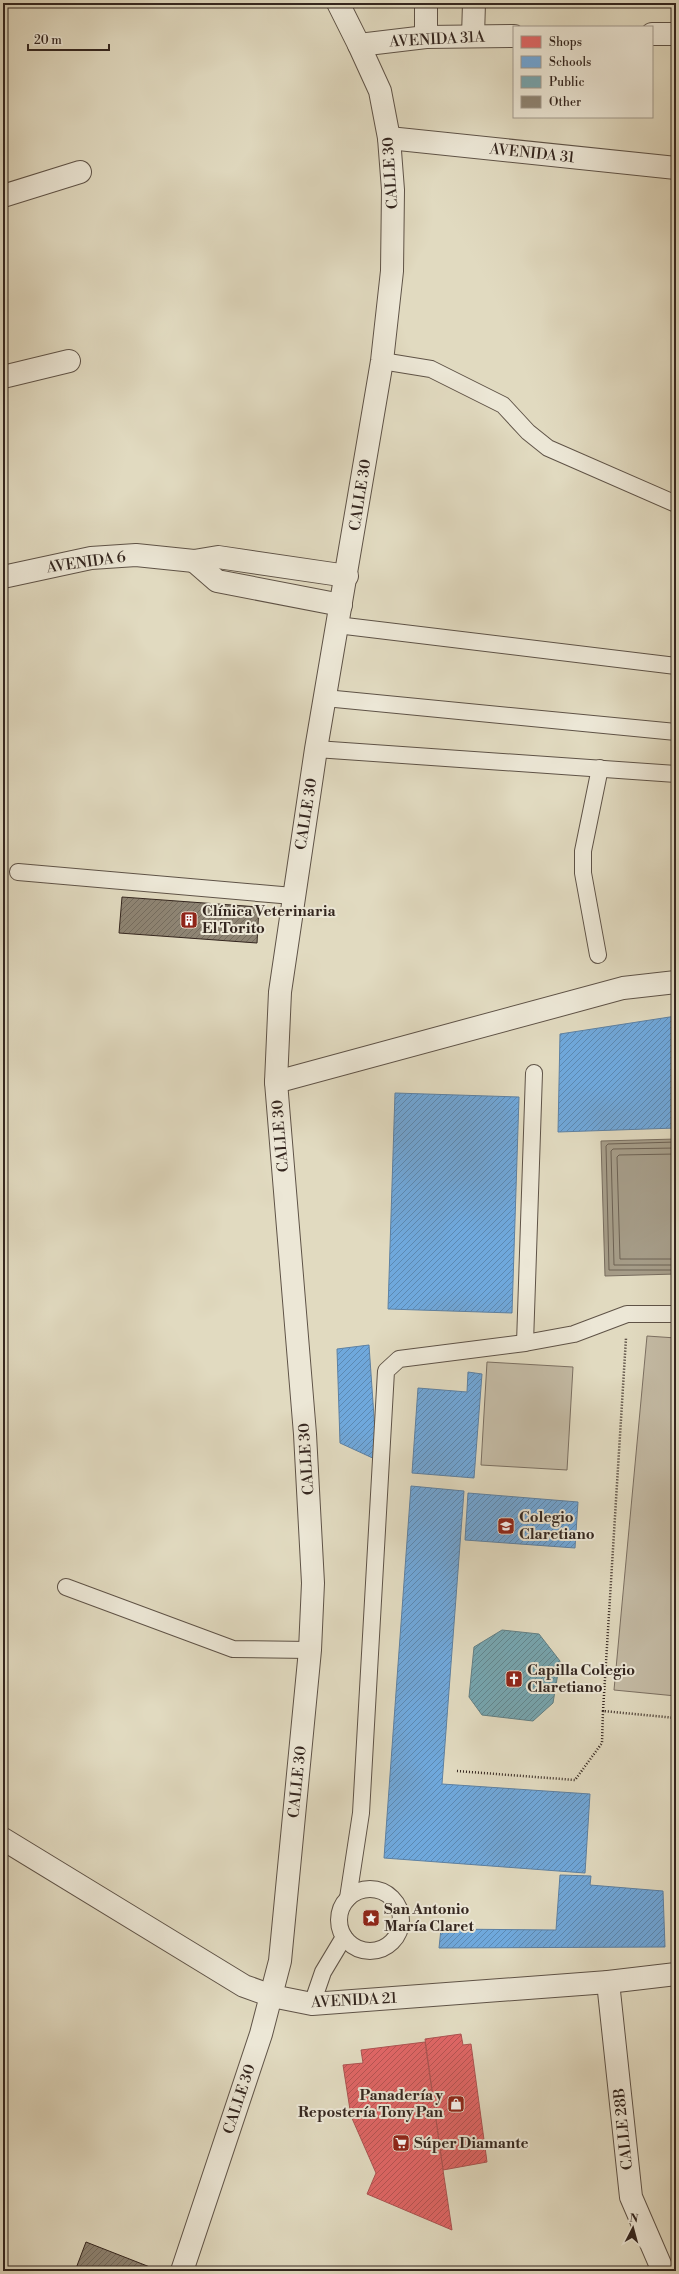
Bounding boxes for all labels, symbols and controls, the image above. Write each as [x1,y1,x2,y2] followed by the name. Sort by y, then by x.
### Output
[28,26,109,52] scale bar
[513,26,653,118] legend
[388,27,486,52] street label: AVENIDA 31A
[34,33,62,48] text: 20 m
[549,35,582,50] text: Shops
[549,55,591,70] text: Schools
[549,75,585,90] text: Public
[549,95,581,110] text: Other
[378,136,403,210] street label: CALLE 30
[488,139,576,167] street label: AVENIDA 31
[345,458,376,532] street label: CALLE 30
[44,548,127,578] street label: AVENIDA 6
[291,777,322,851] street label: CALLE 30
[202,902,337,938] place label: Clínica Veterinaria El Torito
[179,910,199,930] building icon: Clínica Veterinaria El Torito
[268,1099,293,1173] street label: CALLE 30
[294,1422,319,1496] street label: CALLE 30
[519,1508,595,1544] place label: Colegio Claretiano
[496,1516,516,1536] school or university icon: Colegio Claretiano
[527,1661,635,1697] place label: Capilla Colegio Claretiano
[504,1669,524,1689] church icon: Capilla Colegio Claretiano
[284,1745,311,1819] street label: CALLE 30
[384,1900,474,1936] place label: San Antonio María Claret
[361,1908,381,1928] place icon: San Antonio María Claret
[310,1989,398,2012] street label: AVENIDA 21
[219,2062,260,2137] street label: CALLE 30
[298,2086,444,2122] place label: Panadería y Repostería Tony Pan
[610,2087,637,2171] street label: CALLE 28B
[446,2094,466,2114] shop icon: Panadería y Repostería Tony Pan
[391,2133,411,2153] supermarket icon: Súper Diamante
[414,2134,529,2153] place label: Súper Diamante
[613,2208,653,2248] north arrow
[629,2212,639,2226] text: N

